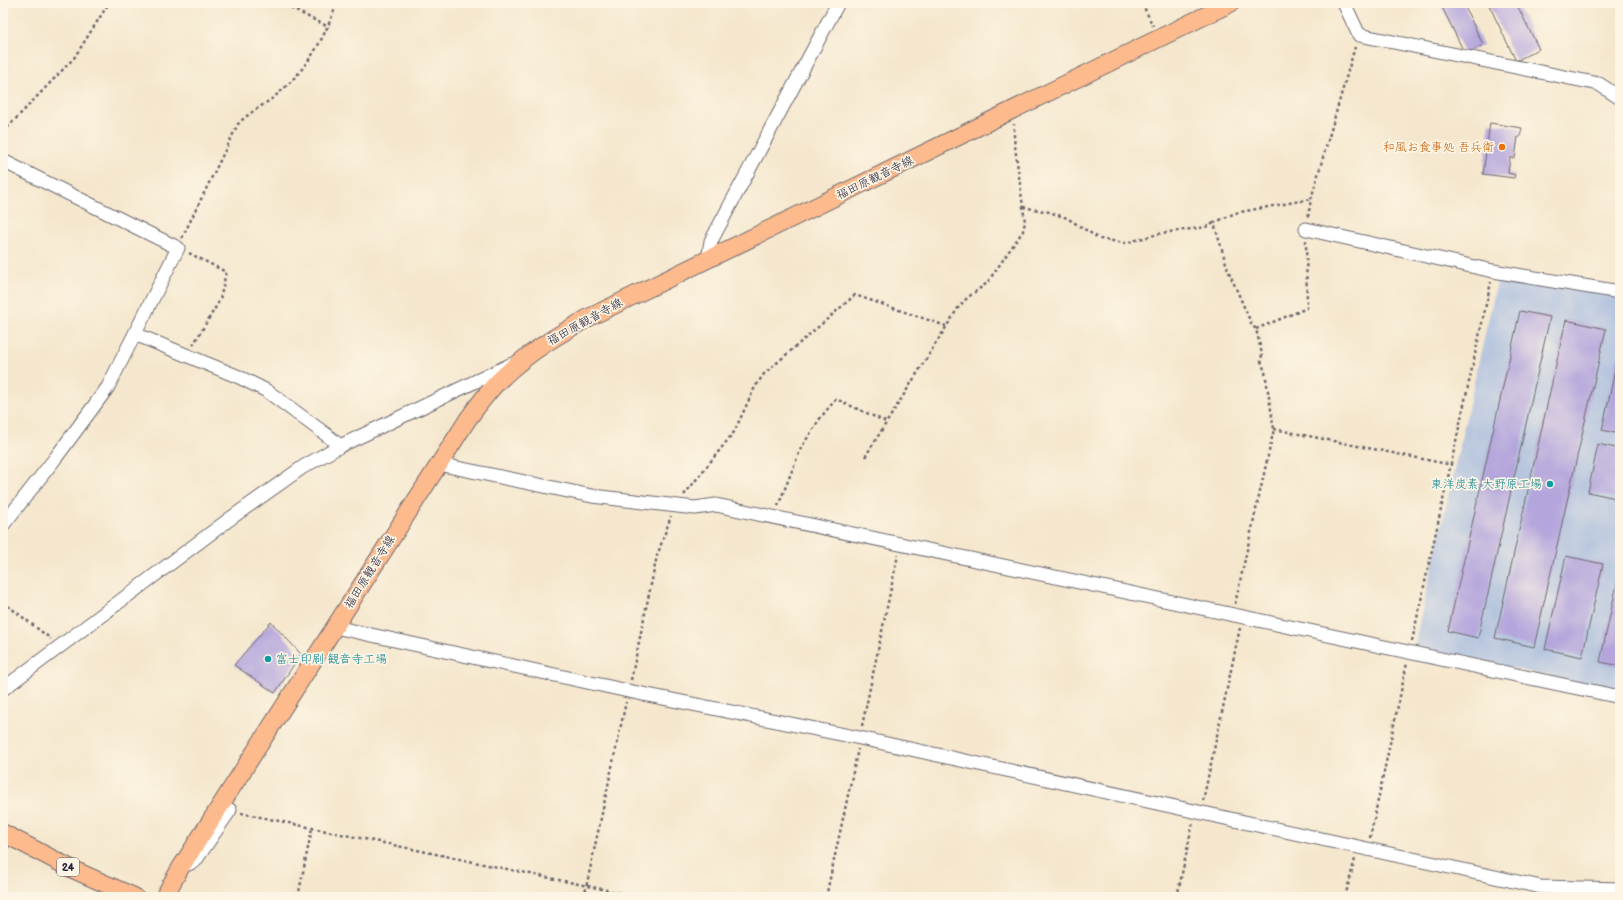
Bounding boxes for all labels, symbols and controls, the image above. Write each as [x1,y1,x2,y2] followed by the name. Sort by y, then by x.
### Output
[1383,140,1494,155] place label: 和風お食事処 吾兵衛
[1497,142,1507,152] marker: 和風お食事処 吾兵衛
[834,153,916,203] street label: 福田原観音寺線
[545,295,625,349] street label: 福田原観音寺線
[1431,477,1542,492] place label: 東洋炭素 大野原工場
[1545,479,1555,489] marker: 東洋炭素 大野原工場
[341,532,399,612] street label: 福田原観音寺線
[276,652,387,667] place label: 富士印刷 観音寺工場
[263,654,273,664] marker: 富士印刷 観音寺工場
[57,858,79,876] road number: 24

